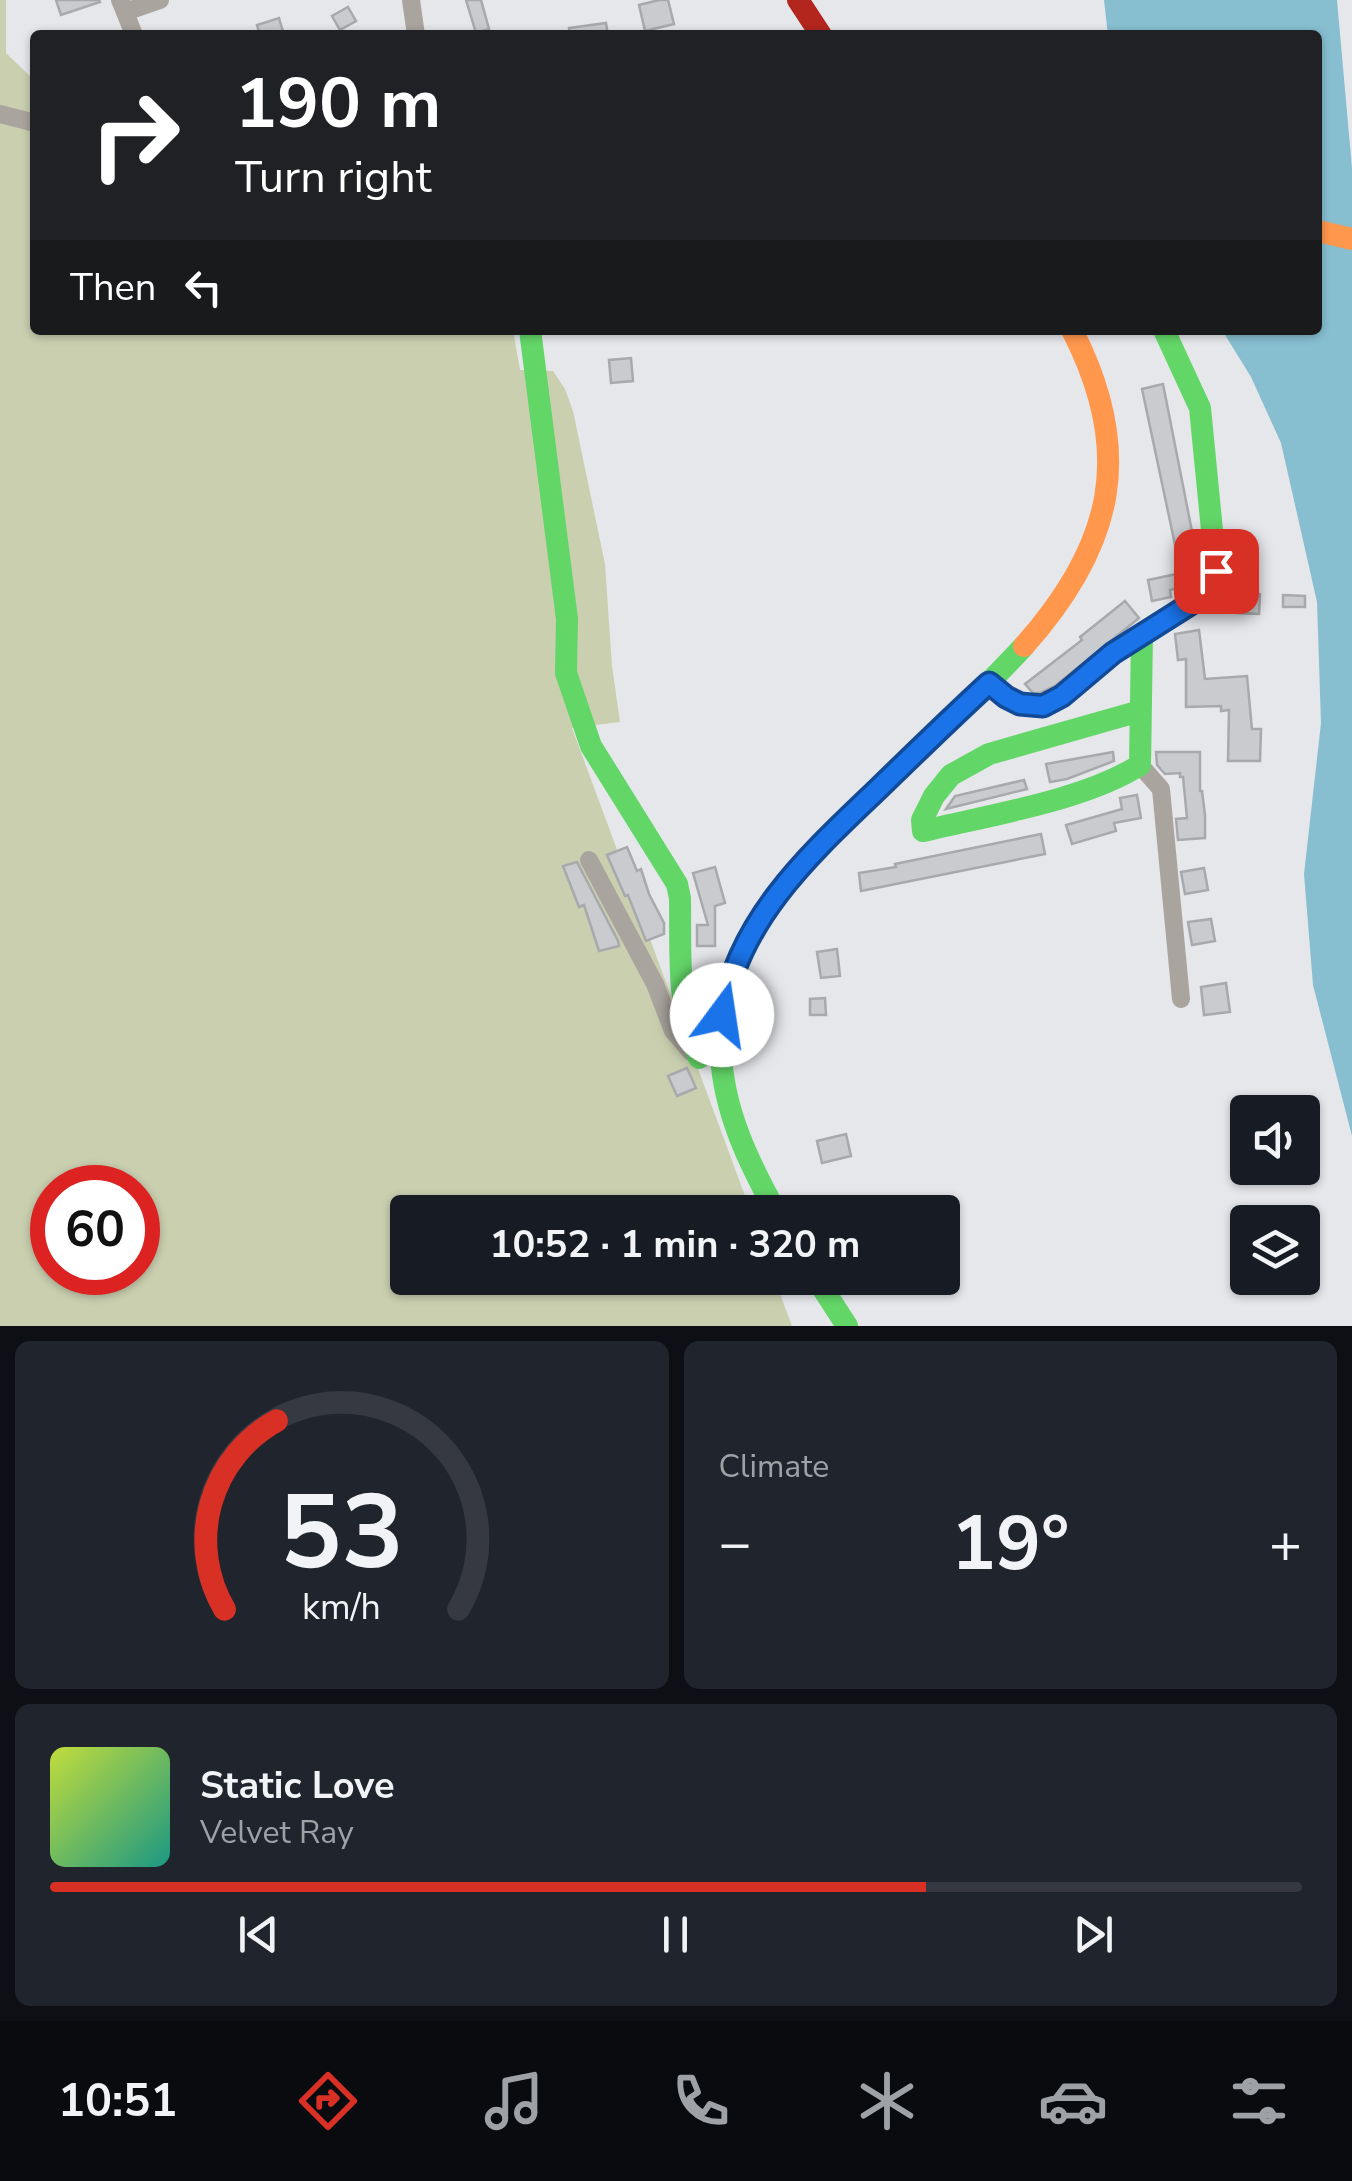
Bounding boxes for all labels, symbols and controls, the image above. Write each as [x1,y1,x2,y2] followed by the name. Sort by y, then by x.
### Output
[235,56,441,152] text: 190 m
[70,70,200,200] icon: right
[235,147,432,208] text: Turn right
[176,260,231,315] icon: left
[70,262,156,313] text: Then
[1174,529,1259,614] pin
[1189,544,1244,599] icon: arrive
[670,963,774,1067] position arrow
[1230,1095,1320,1295] map controls
[1230,1095,1320,1185] button: sound
[30,1165,160,1295] speed limit sign: 60
[1230,1205,1320,1295] button: layers
[490,1219,860,1270] text: 10:52 · 1 min · 320 m
[719,1445,829,1488] text: Climate
[279,1462,404,1604] text: 53
[951,1493,1069,1595] text: 19°
[719,1506,752,1581] text: −
[1269,1506,1302,1581] text: +
[302,1583,381,1632] text: km/h
[200,1760,395,1811] text: Static Love
[200,1811,354,1854] text: Velvet Ray
[231,1907,286,1962] icon: previous
[648,1907,703,1962] icon: pause
[1066,1907,1121,1962] icon: next
[293,2066,363,2136] icon: directions
[479,2066,549,2136] icon: music
[666,2066,736,2136] icon: phone
[852,2066,922,2136] icon: climate
[1038,2066,1108,2136] icon: car
[1224,2066,1294,2136] icon: filters
[58,2071,177,2132] text: 10:51

